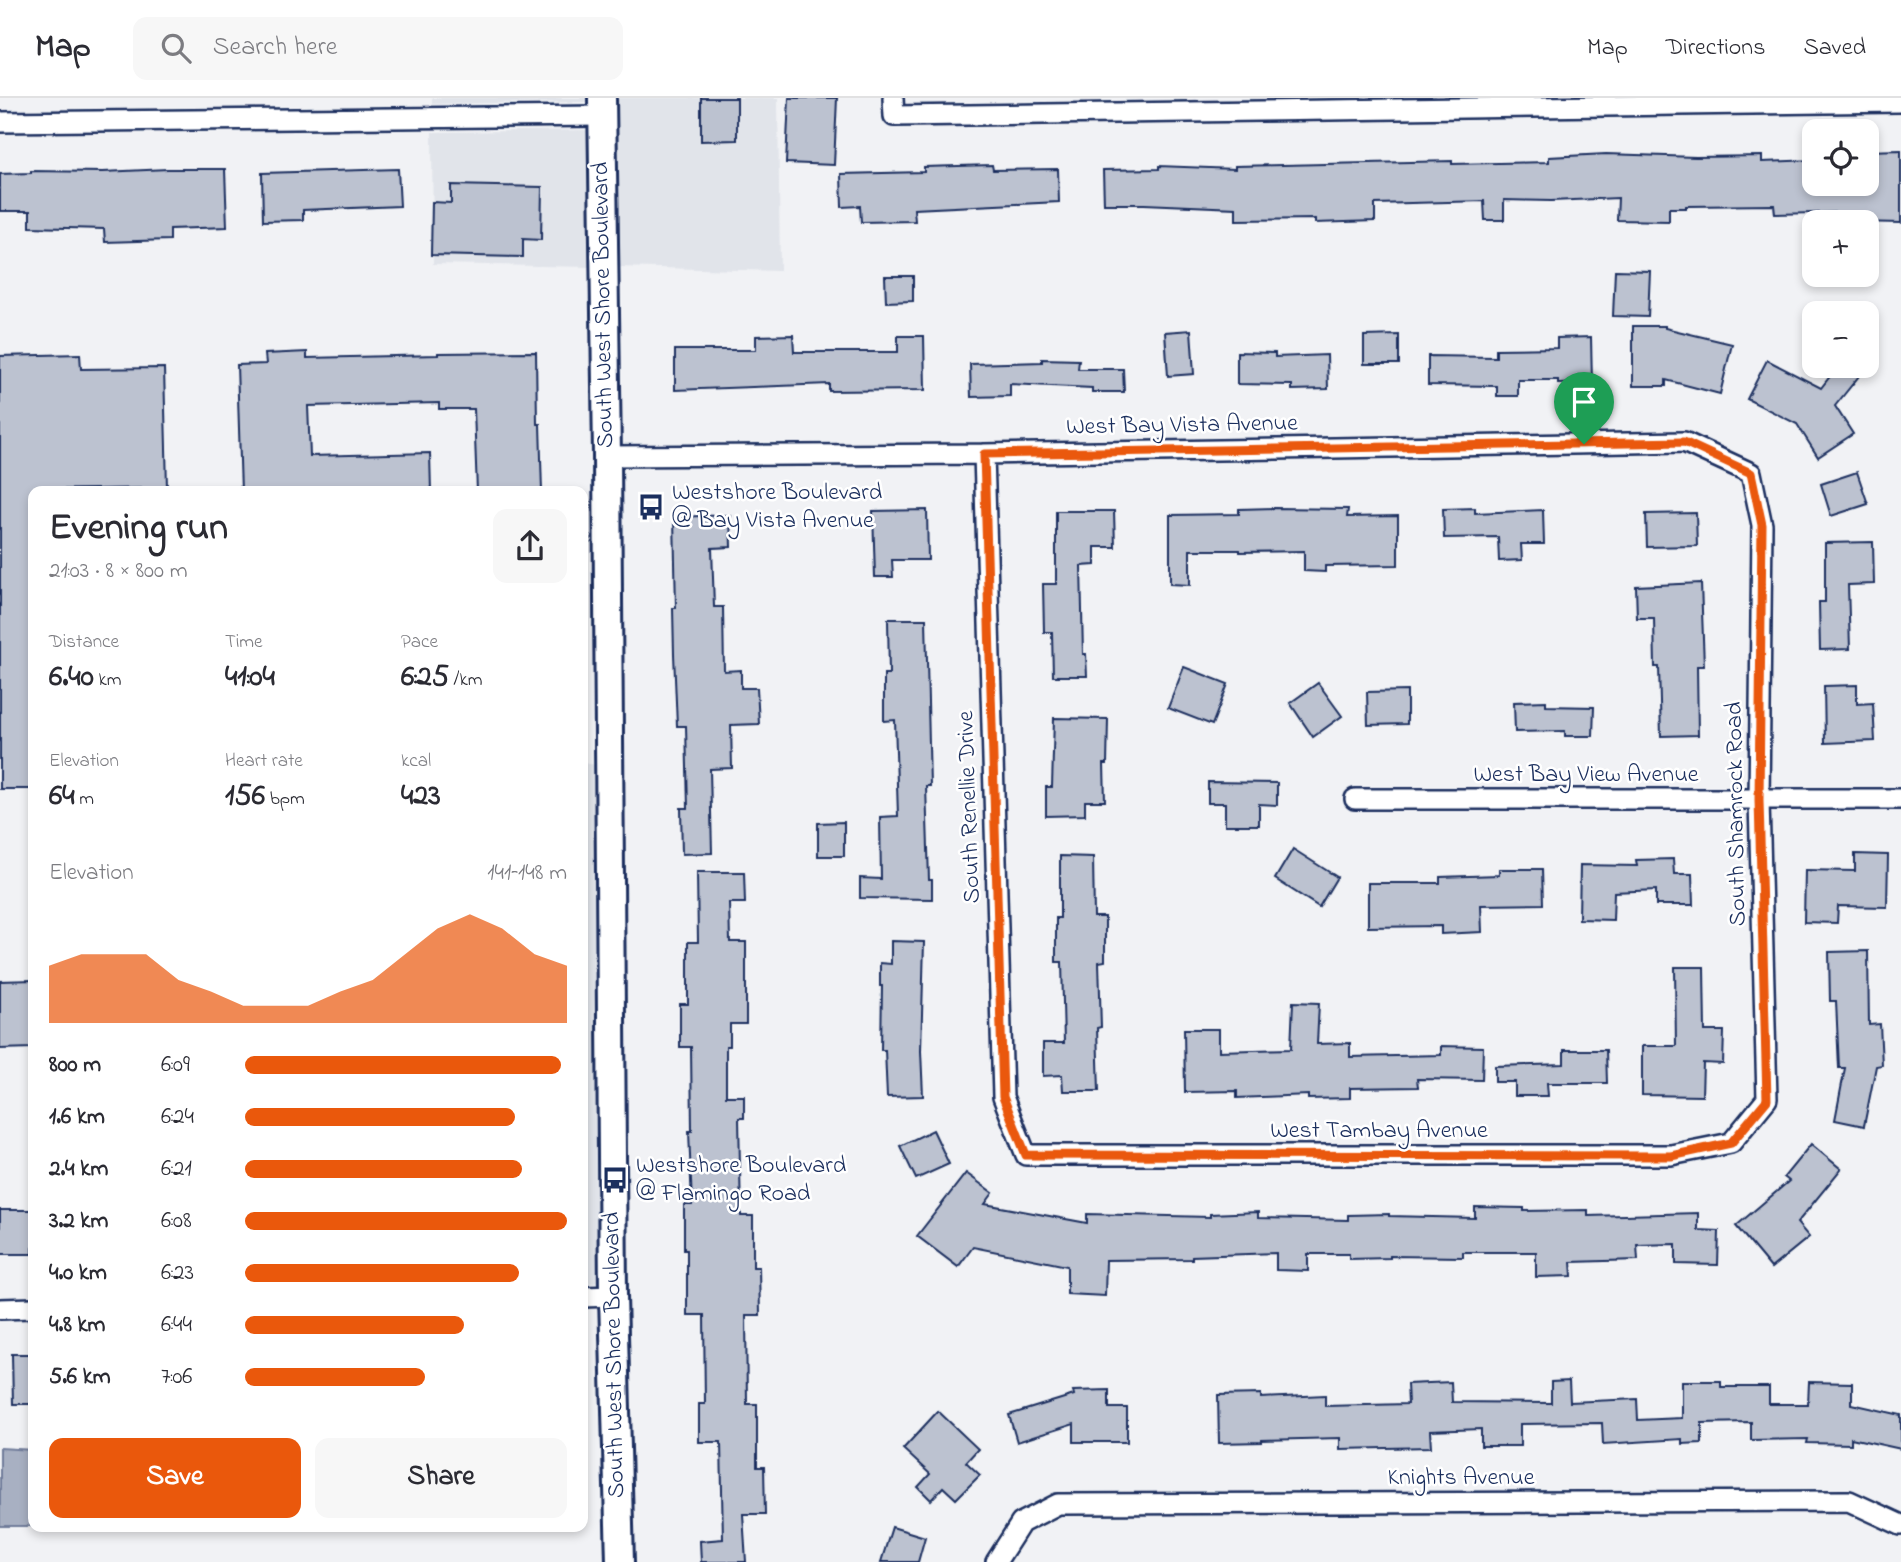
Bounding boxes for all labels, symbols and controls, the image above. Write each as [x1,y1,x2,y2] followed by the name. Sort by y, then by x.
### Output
[133,17,623,80] search box
[35,24,91,72] text: Map
[157,29,195,67] icon: search
[213,29,337,67] text: Search here
[1587,31,1628,66] text: Map
[1666,31,1765,66] text: Directions
[1803,31,1866,66] text: Saved
[1802,119,1879,378] map controls
[1802,119,1879,196] button: locate
[584,161,624,448] street label: South West Shore Boulevard
[1802,210,1879,287] button: +
[1802,301,1879,378] button: −
[1554,372,1614,444] pin
[1565,383,1603,421] icon: arrive
[1066,406,1298,447] street label: West Bay Vista Avenue
[672,476,883,540] place label: Westshore Boulevard @ Bay Vista Avenue
[636,492,666,522] bus stop icon: Westshore Boulevard @ Bay Vista Avenue
[49,501,228,557] text: Evening run
[493,509,567,583] button: share
[49,555,188,588] text: 21:03 · 8 × 800 m
[49,629,119,656] text: Distance
[225,629,263,656] text: Time
[401,629,438,656] text: Pace
[49,656,94,700] text: 6.40
[225,656,275,700] text: 41:04
[401,656,449,700] text: 6:25
[94,667,121,694] text: km
[449,667,483,694] text: /km
[1718,701,1756,927] street label: South Shamrock Road
[949,710,991,904] street label: South Renellie Drive
[49,748,119,775] text: Elevation
[225,748,303,775] text: Heart rate
[401,748,431,775] text: kcal
[1473,758,1699,794] street label: West Bay View Avenue
[49,775,75,819] text: 64
[225,775,265,819] text: 156
[401,775,441,819] text: 423
[75,786,94,813] text: m
[265,786,305,813] text: bpm
[49,857,134,890] text: Elevation
[487,857,567,890] text: 141–148 m
[49,1049,101,1082] text: 800 m
[161,1049,190,1082] text: 6:09
[49,1101,105,1134] text: 1.6 km
[161,1101,194,1134] text: 6:24
[1270,1114,1488,1150] street label: West Tambay Avenue
[636,1149,847,1212] place label: Westshore Boulevard @ Flamingo Road
[49,1153,108,1186] text: 2.4 km
[161,1153,192,1186] text: 6:21
[600,1165,630,1195] bus stop icon: Westshore Boulevard @ Flamingo Road
[49,1205,108,1238] text: 3.2 km
[161,1205,192,1238] text: 6:08
[595,1211,635,1498] street label: South West Shore Boulevard
[49,1257,107,1290] text: 4.0 km
[161,1257,194,1290] text: 6:23
[49,1309,105,1342] text: 4.8 km
[161,1309,192,1342] text: 6:44
[49,1361,111,1394] text: 5.6 km
[161,1361,193,1394] text: 7:06
[49,1438,301,1518] button: Save
[315,1438,567,1518] button: Share
[1387,1461,1535,1496] street label: Knights Avenue

